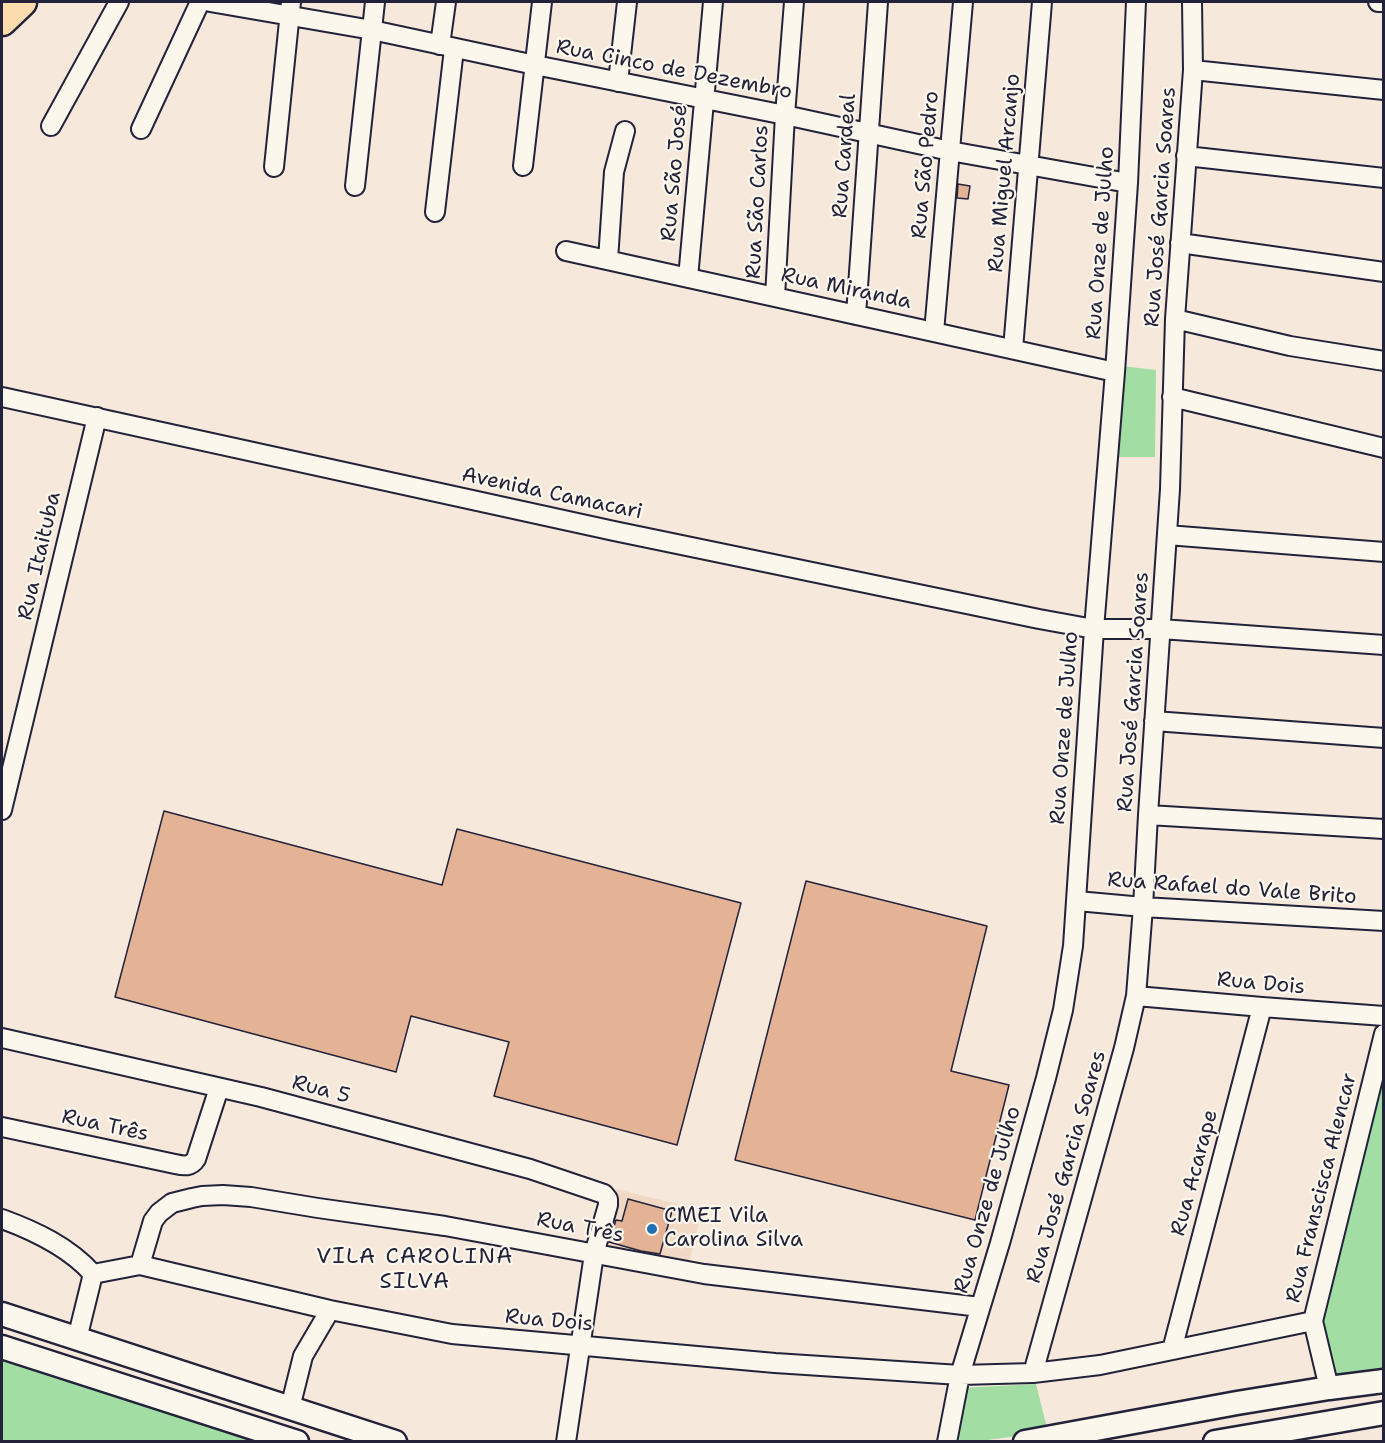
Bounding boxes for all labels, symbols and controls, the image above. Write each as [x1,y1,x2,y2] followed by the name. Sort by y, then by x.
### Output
[554,35,794,105] street label: Rua Cinco de Dezembro
[984,72,1026,274] street label: Rua Miguel Arcanjo
[1140,86,1182,328] street label: Rua José Garcia Soares
[907,90,945,240] street label: Rua São Pedro
[828,93,862,219] street label: Rua Cardeal
[656,103,694,243] street label: Rua São José
[741,124,775,280] street label: Rua São Carlos
[1082,146,1120,340] street label: Rua Onze de Julho
[779,263,913,315] street label: Rua Miranda
[459,463,645,525] street label: Avenida Camacari
[13,489,67,623] street label: Rua Itaituba
[1113,571,1155,813] street label: Rua José Garcia Soares
[1046,631,1084,825] street label: Rua Onze de Julho
[1107,868,1357,910] street label: Rua Rafael do Vale Brito
[1216,968,1306,1000] street label: Rua Dois
[1022,1048,1112,1286] street label: Rua José Garcia Soares
[289,1070,353,1110] street label: Rua 5
[1281,1070,1363,1306] street label: Rua Franscisca Alencar
[949,1103,1027,1297] street label: Rua Onze de Julho
[59,1105,151,1147] street label: Rua Três
[1166,1107,1224,1239] street label: Rua Acarape
[664,1204,803,1254] place label: CMEI Vila Carolina Silva
[534,1207,626,1249] street label: Rua Três
[645,1222,659,1236] marker: CMEI Vila Carolina Silva
[316,1244,514,1296] district label: VILA CAROLINA SILVA
[504,1305,594,1337] street label: Rua Dois

